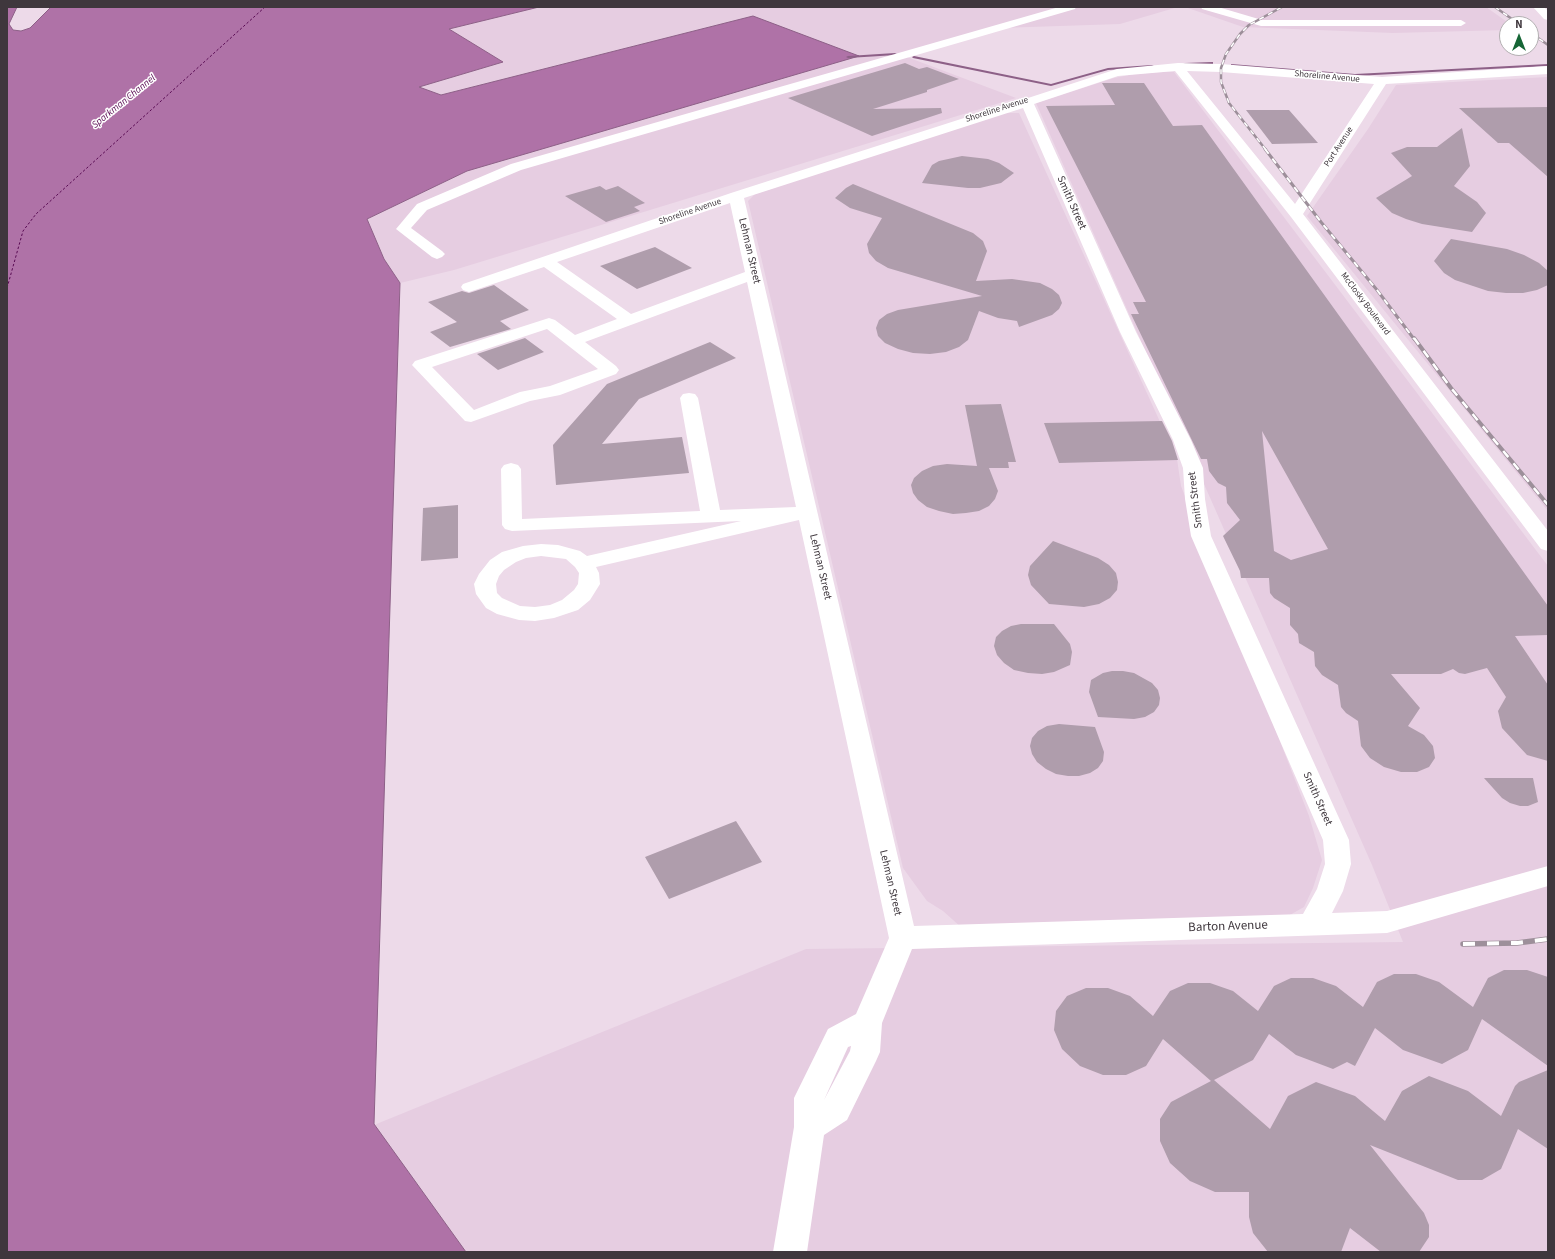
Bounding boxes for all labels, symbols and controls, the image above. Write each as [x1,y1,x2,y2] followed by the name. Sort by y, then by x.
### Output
[1499,16,1539,56] north arrow
[1515,17,1523,32] text: N
[1294,69,1360,85] street label: Shoreline Avenue
[90,73,158,131] water label: Sparkman Channel
[964,95,1030,125] street label: Shoreline Avenue
[1322,125,1356,169] street label: Port Avenue
[1053,174,1089,232] street label: Smith Street
[657,196,723,228] street label: Shoreline Avenue
[735,217,763,285] street label: Lehman Street
[1338,271,1392,337] street label: McClosky Boulevard
[1186,471,1206,529] street label: Smith Street
[806,533,834,601] street label: Lehman Street
[1299,770,1335,828] street label: Smith Street
[876,849,904,917] street label: Lehman Street
[1188,918,1268,936] street label: Barton Avenue

